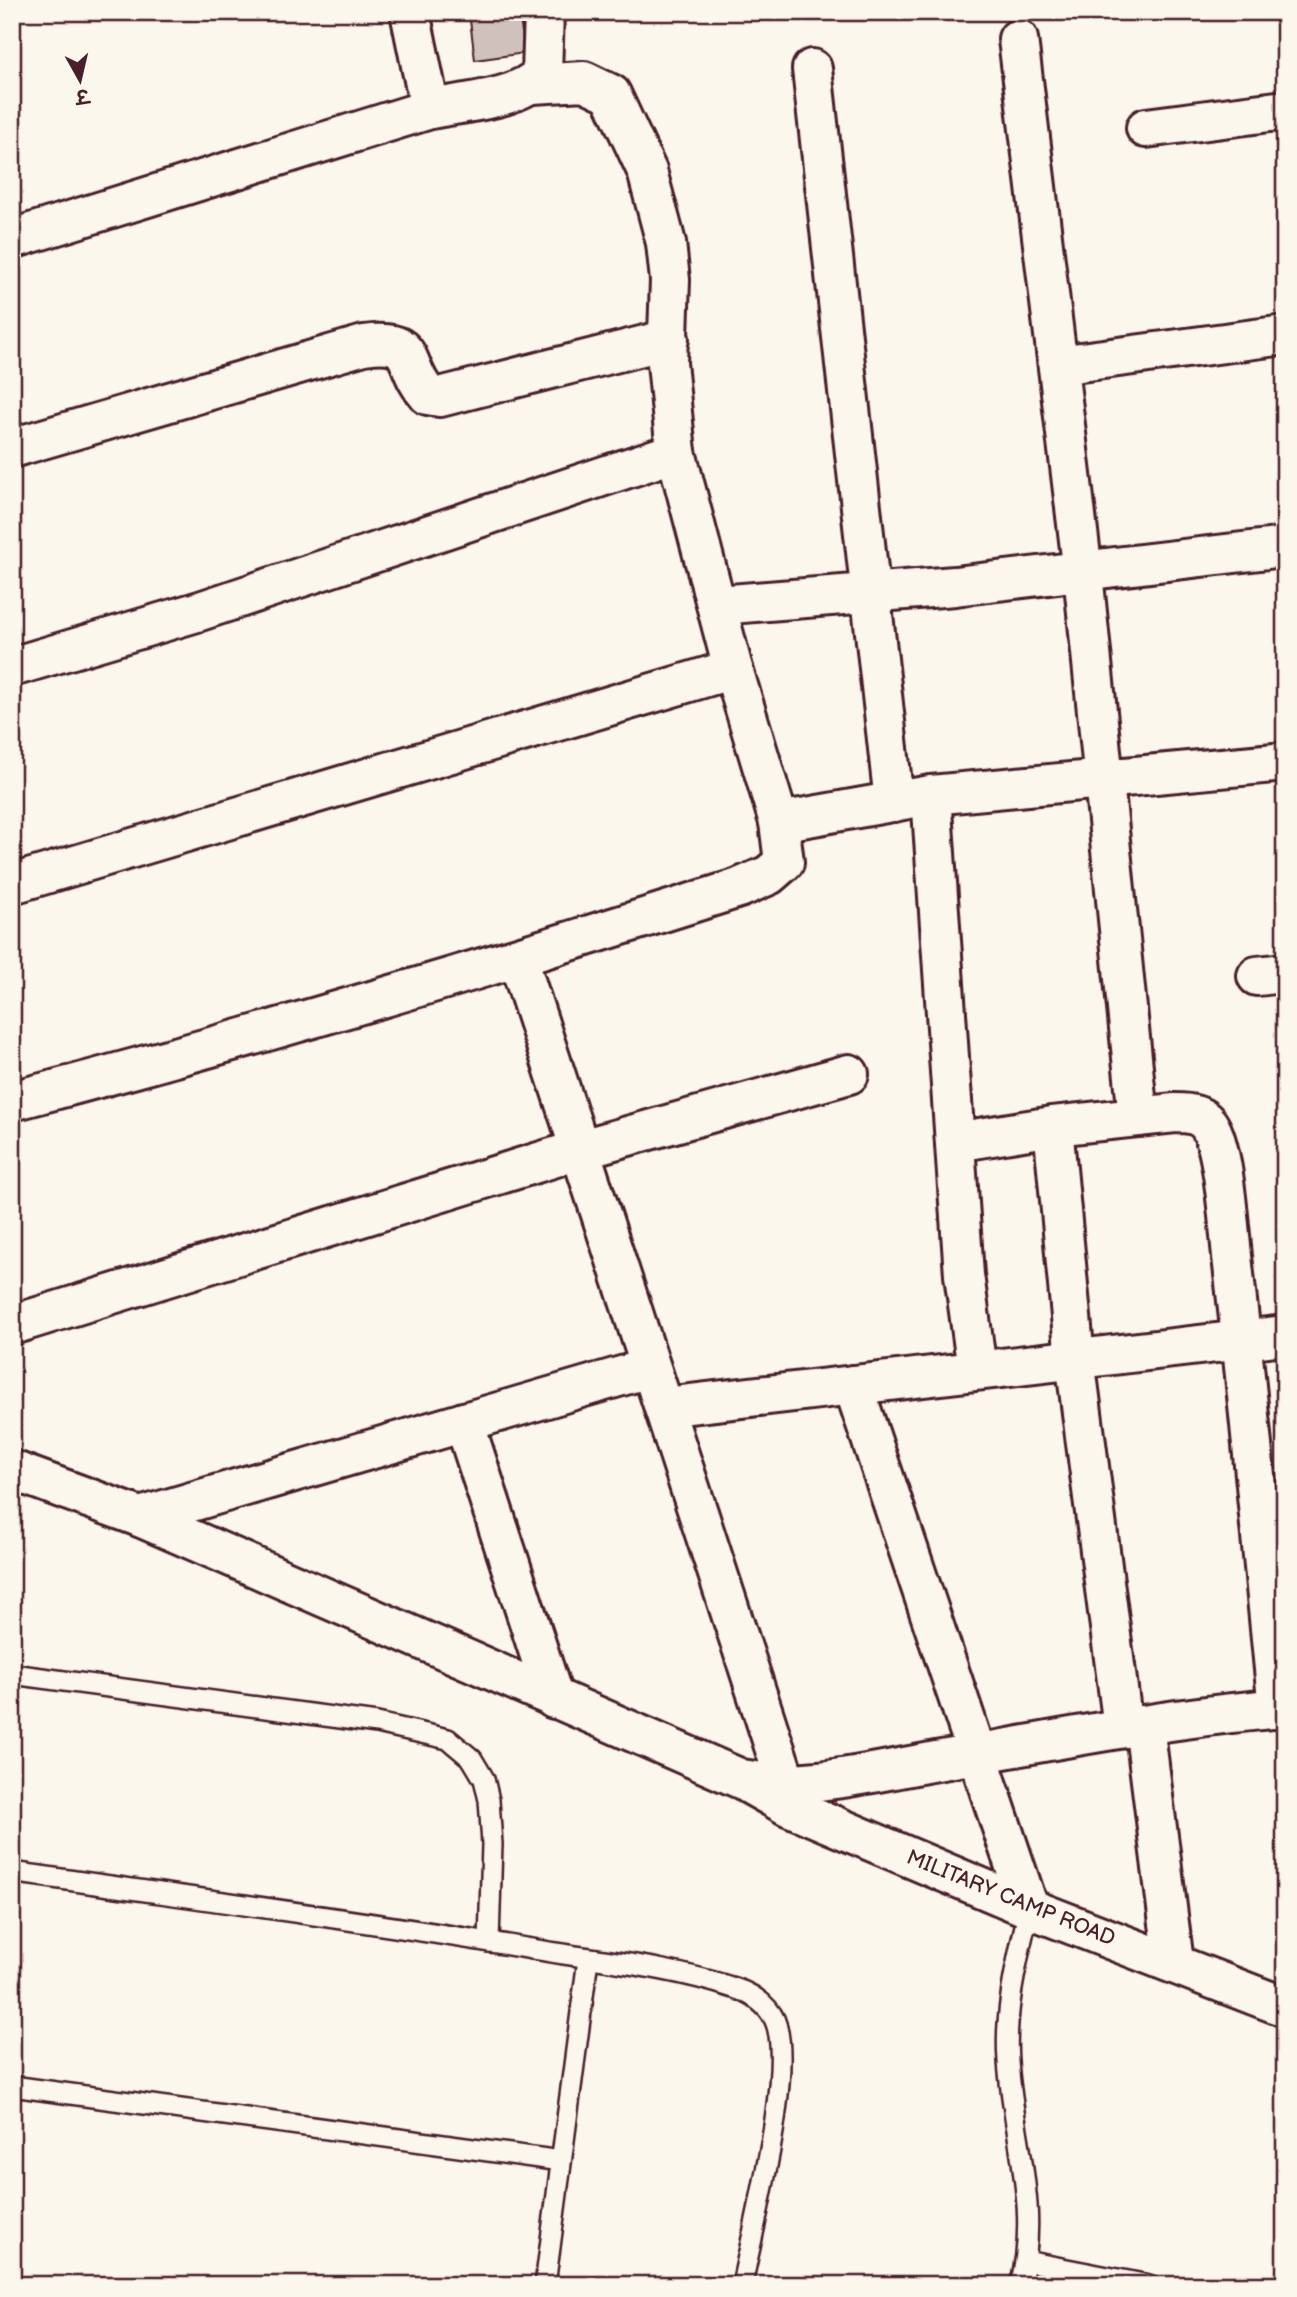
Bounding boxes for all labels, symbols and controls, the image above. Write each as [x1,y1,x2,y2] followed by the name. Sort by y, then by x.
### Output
[46,46,116,116] north arrow
[72,83,92,108] text: उ
[903,1845,1119,1951] street label: MILITARY CAMP ROAD

